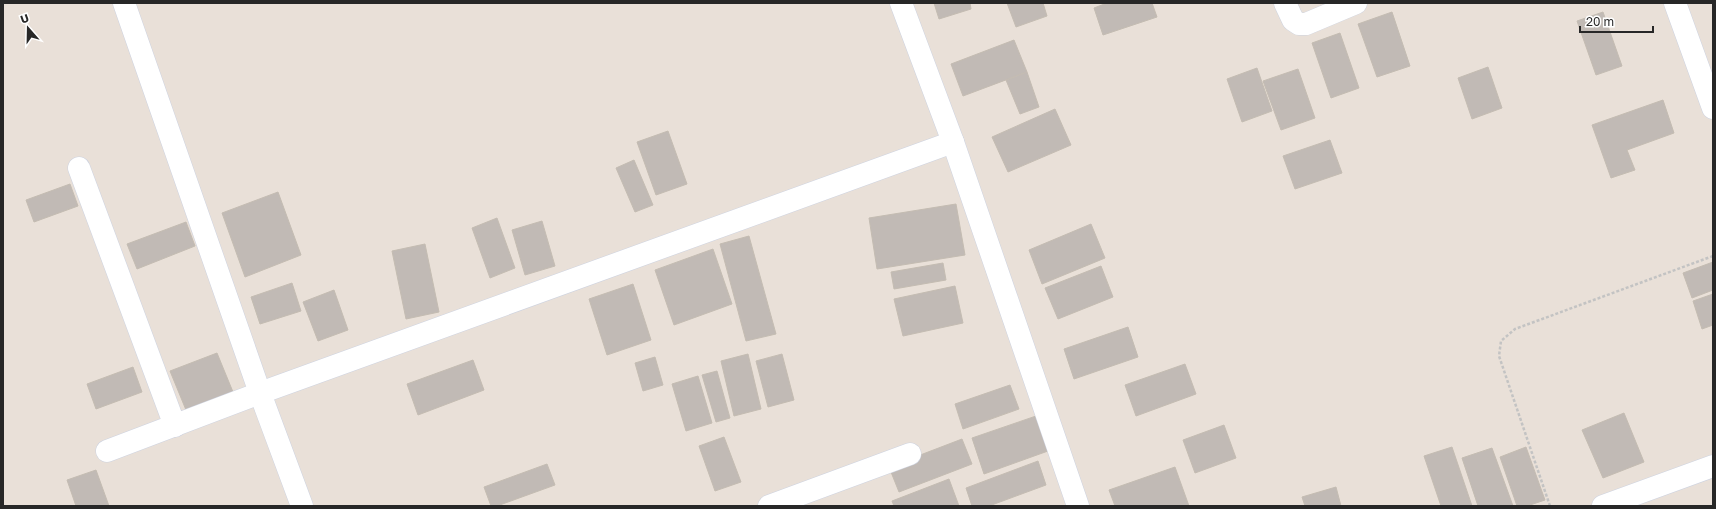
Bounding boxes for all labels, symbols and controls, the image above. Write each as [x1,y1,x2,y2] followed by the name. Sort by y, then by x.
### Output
[8,8,48,48] north arrow
[1580,8,1653,34] scale bar
[18,11,30,26] text: U
[1586,14,1614,29] text: 20 m

